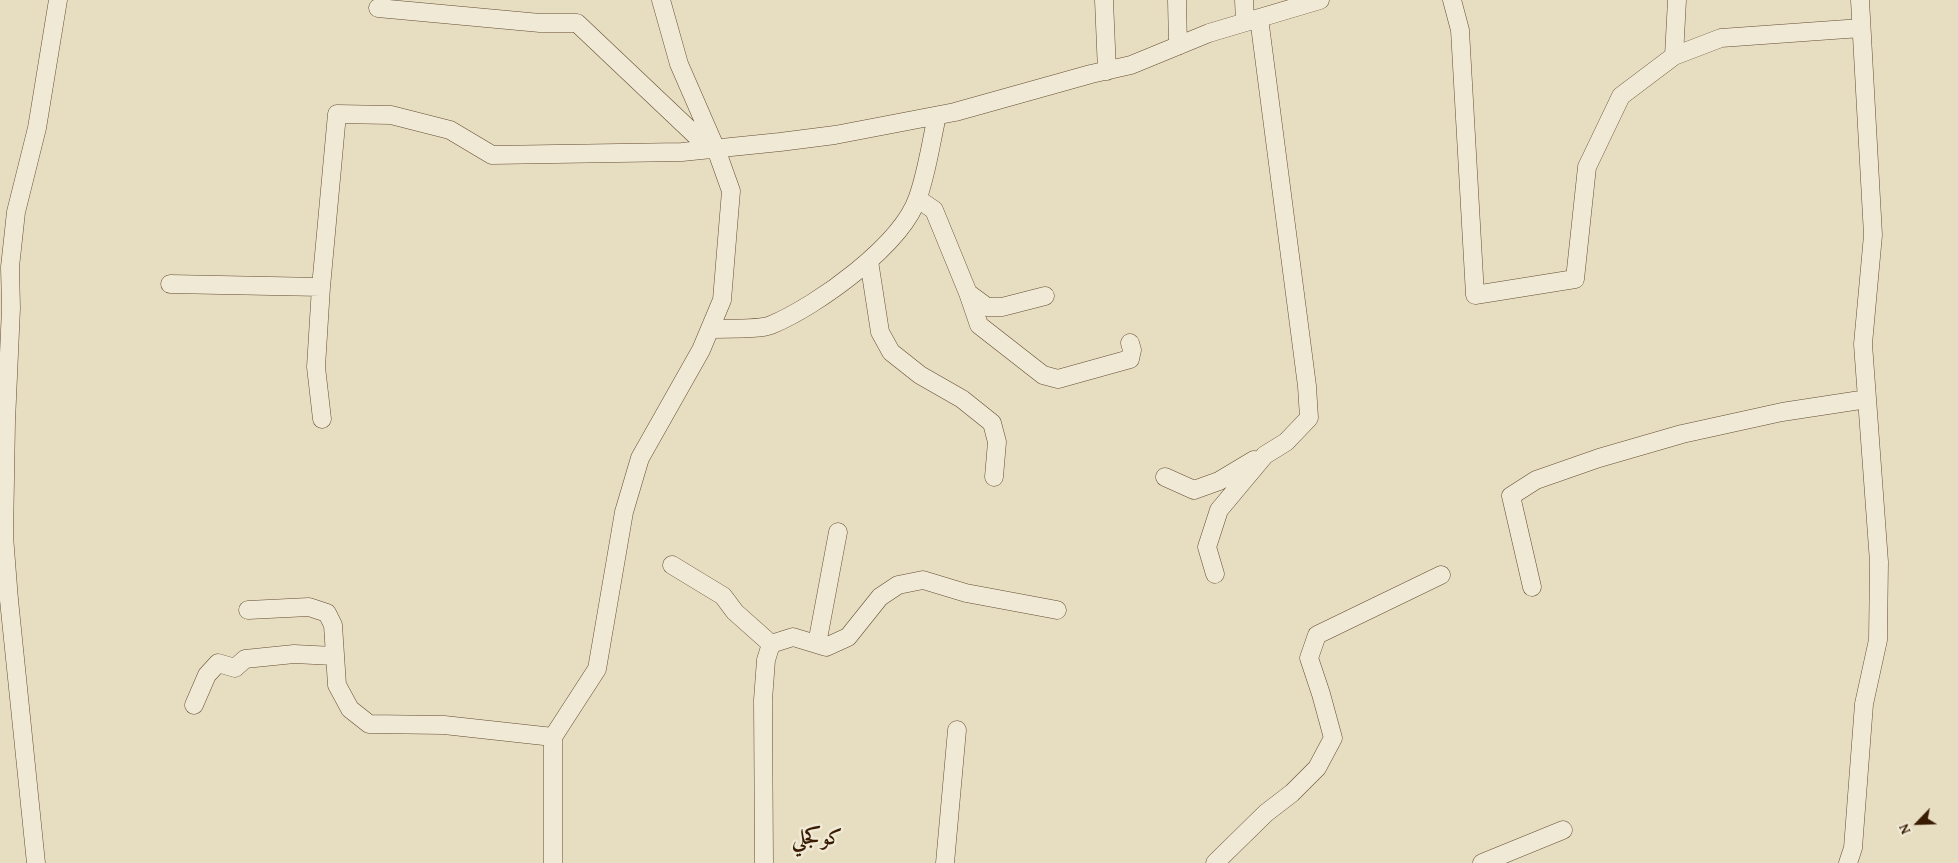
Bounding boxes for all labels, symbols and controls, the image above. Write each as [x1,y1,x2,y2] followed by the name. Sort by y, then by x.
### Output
[1893,798,1943,848] north arrow
[1893,821,1915,837] text: N
[792,826,842,852] district label: كوكجلي

